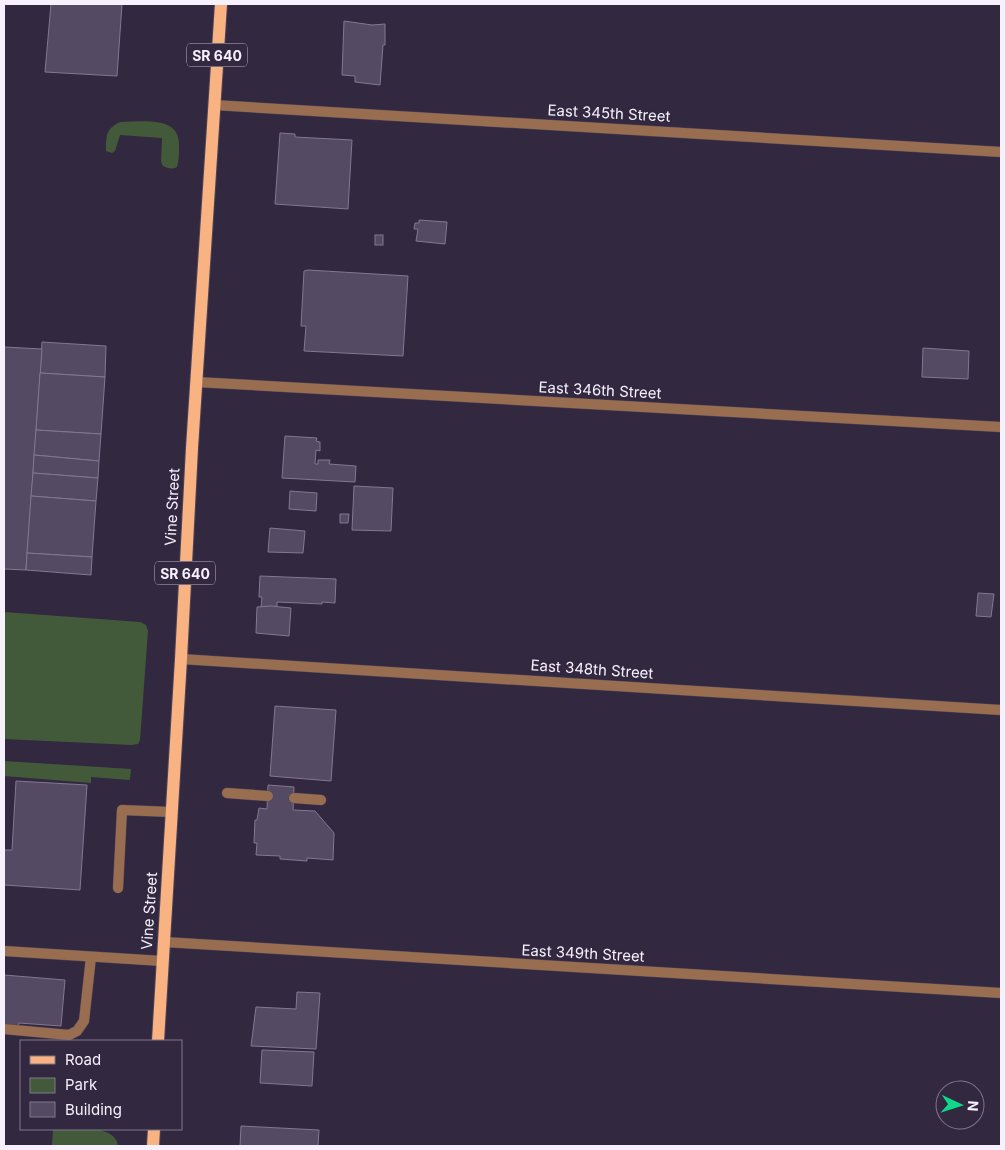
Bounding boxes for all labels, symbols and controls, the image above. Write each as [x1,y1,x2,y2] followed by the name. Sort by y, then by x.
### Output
[187,44,247,66] road number: SR 640
[547,100,671,126] street label: East 345th Street
[538,377,662,403] street label: East 346th Street
[160,467,184,547] street label: Vine Street
[155,562,215,584] road number: SR 640
[530,655,654,683] street label: East 348th Street
[137,871,161,951] street label: Vine Street
[521,940,645,966] street label: East 349th Street
[20,1040,182,1130] legend
[65,1050,101,1069] text: Road
[65,1075,98,1094] text: Park
[935,1080,985,1130] north arrow
[65,1100,122,1119] text: Building
[965,1100,982,1112] text: N

